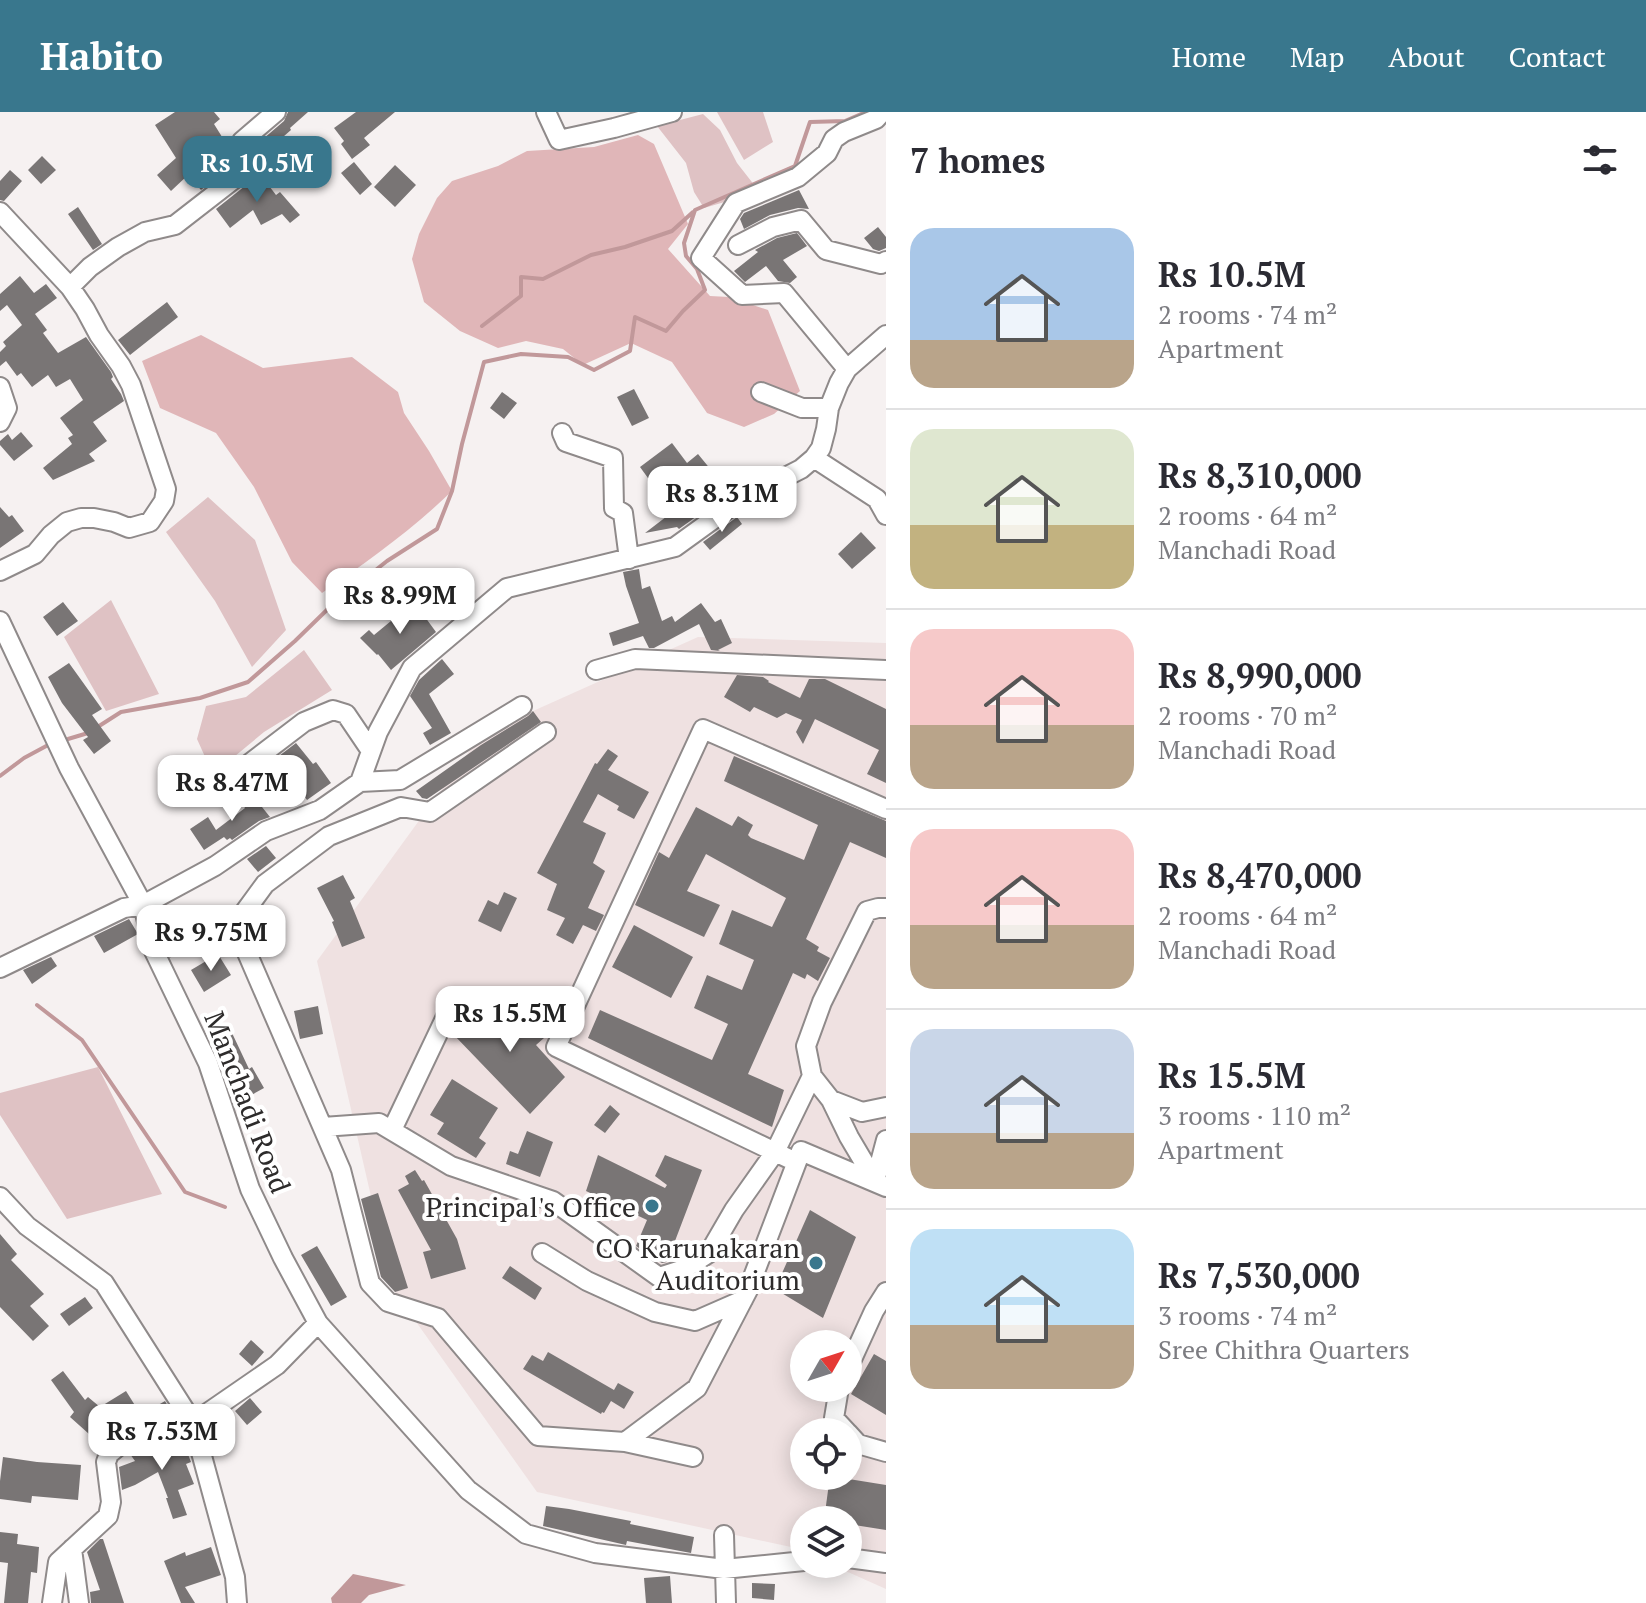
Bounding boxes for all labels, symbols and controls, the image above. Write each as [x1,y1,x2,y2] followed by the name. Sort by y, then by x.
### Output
[40,31,163,81] text: Habito
[1172,38,1246,75] text: Home
[1290,38,1344,75] text: Map
[1388,38,1465,75] text: About
[1509,38,1606,75] text: Contact
[174,136,340,204] pin: Rs 10.5M
[910,138,1045,183] text: 7 homes
[1578,138,1622,182] icon: filters
[201,145,313,179] text: Rs 10.5M
[1158,252,1306,297] text: Rs 10.5M
[974,260,1070,356] icon: home
[1158,297,1337,331] text: 2 rooms · 74 m²
[1158,331,1284,365] text: Apartment
[1158,453,1362,498] text: Rs 8,310,000
[974,461,1070,557] icon: home
[639,466,805,534] pin: Rs 8.31M
[666,475,778,509] text: Rs 8.31M
[1158,498,1337,532] text: 2 rooms · 64 m²
[1158,532,1336,566] text: Manchadi Road
[317,568,483,636] pin: Rs 8.99M
[344,577,456,611] text: Rs 8.99M
[1158,653,1362,698] text: Rs 8,990,000
[974,661,1070,757] icon: home
[1158,698,1337,732] text: 2 rooms · 70 m²
[1158,732,1336,766] text: Manchadi Road
[149,755,315,823] pin: Rs 8.47M
[176,764,288,798] text: Rs 8.47M
[1158,853,1362,898] text: Rs 8,470,000
[974,861,1070,957] icon: home
[1158,898,1337,932] text: 2 rooms · 64 m²
[128,905,294,973] pin: Rs 9.75M
[155,914,267,948] text: Rs 9.75M
[1158,932,1336,966] text: Manchadi Road
[427,986,593,1054] pin: Rs 15.5M
[454,995,566,1029] text: Rs 15.5M
[196,1006,300,1198] street label: Manchadi Road
[1158,1053,1306,1098] text: Rs 15.5M
[974,1061,1070,1157] icon: home
[1158,1098,1351,1132] text: 3 rooms · 110 m²
[1158,1132,1284,1166] text: Apartment
[426,1188,636,1225] place label: Principal's Office
[643,1197,661,1215] marker: Principal's Office
[595,1229,800,1298] place label: CO Karunakaran Auditorium
[1158,1253,1360,1298] text: Rs 7,530,000
[807,1254,825,1272] marker: CO Karunakaran Auditorium
[974,1261,1070,1357] icon: home
[1158,1298,1337,1332] text: 3 rooms · 74 m²
[790,1330,862,1402] north arrow
[790,1330,862,1578] map controls
[1158,1332,1410,1366] text: Sree Chithra Quarters
[79,1404,245,1472] pin: Rs 7.53M
[106,1413,218,1447] text: Rs 7.53M
[790,1418,862,1490] button: locate
[790,1506,862,1578] button: layers

